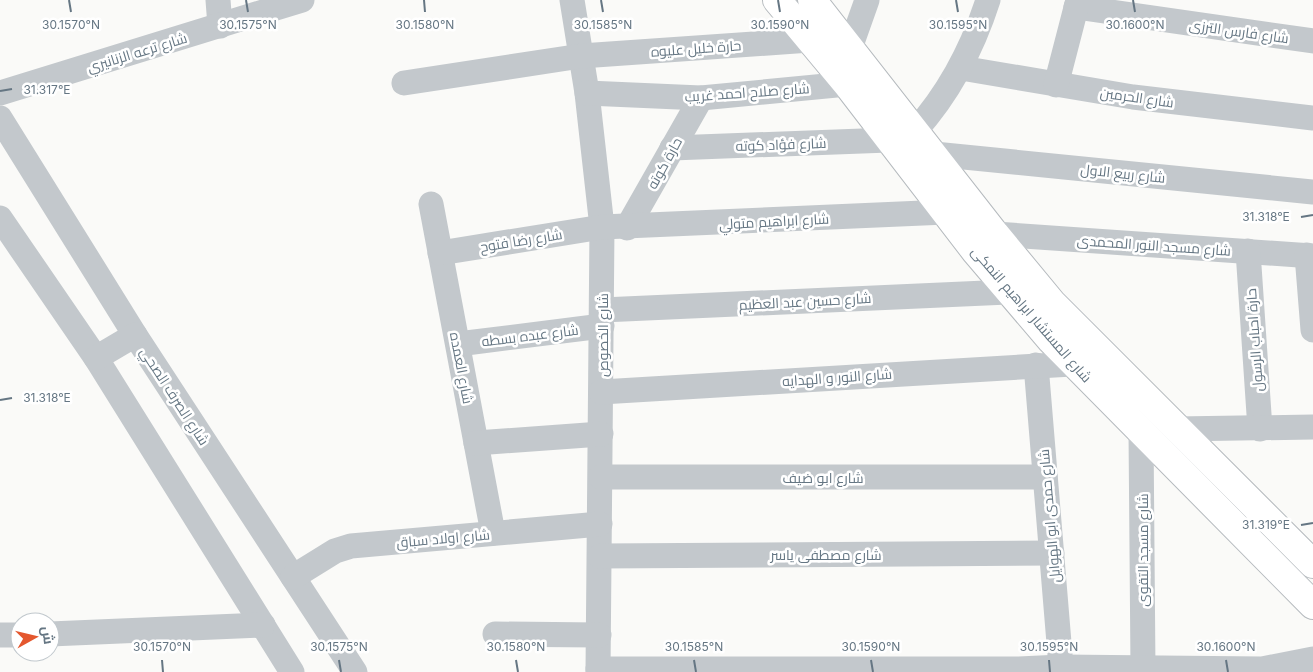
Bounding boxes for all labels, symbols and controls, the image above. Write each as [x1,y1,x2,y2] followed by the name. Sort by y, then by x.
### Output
[1188,16,1290,47] street label: شارع فارس الترزى
[42,17,100,32] text: 30.1570°N
[219,17,277,32] text: 30.1575°N
[396,17,454,32] text: 30.1580°N
[574,17,632,32] text: 30.1585°N
[751,17,809,32] text: 30.1590°N
[929,17,987,32] text: 30.1595°N
[1105,17,1165,32] text: 30.1600°N
[85,29,190,79] street label: شارع ترعه الزنانيري
[650,36,742,60] street label: حارة خليل عليوه
[684,79,810,106] street label: شارع صلاح احمد غريب
[23,82,71,97] text: 31.317°E
[1099,83,1175,112] street label: شارع الحرمين
[643,134,685,192] street label: حارة كوته
[735,134,827,155] street label: شارع فؤاد كوته
[1080,160,1166,187] street label: شارع ربيع الاول
[1242,209,1290,224] text: 31.318°E
[718,210,830,236] street label: شارع ابراهيم متولي
[479,225,564,256] street label: شارع رضا فتوح
[1076,231,1232,260] street label: شارع مسجد النور المحمدى
[967,242,1096,387] street label: شارع المستشار ابراهيم النمكى
[1242,288,1267,392] street label: حارة احباب الرسول
[738,289,872,315] street label: شارع حسين عبد العظيم
[594,293,612,377] street label: شارع الخصوص
[481,321,580,350] street label: شارع عبده بسطه
[446,331,477,405] street label: شارع العمده
[134,344,213,450] street label: شارع الصرف الصحي
[782,365,893,390] street label: شارع النور و الهدايه
[23,390,71,405] text: 31.318°E
[1035,448,1064,584] street label: شارع حمدى ابو الهوايل
[783,469,863,487] street label: شارع ابو ضيف
[1134,493,1152,607] street label: شارع مسجد التقوى
[1242,517,1290,532] text: 31.319°E
[395,525,491,552] street label: شارع اولاد سباق
[769,546,882,564] street label: شارع مصطفى ياسر
[10,612,60,662] north arrow
[38,625,58,645] text: ش
[133,639,191,654] text: 30.1570°N
[310,639,368,654] text: 30.1575°N
[487,639,545,654] text: 30.1580°N
[665,639,723,654] text: 30.1585°N
[842,639,900,654] text: 30.1590°N
[1020,639,1078,654] text: 30.1595°N
[1196,639,1256,654] text: 30.1600°N

